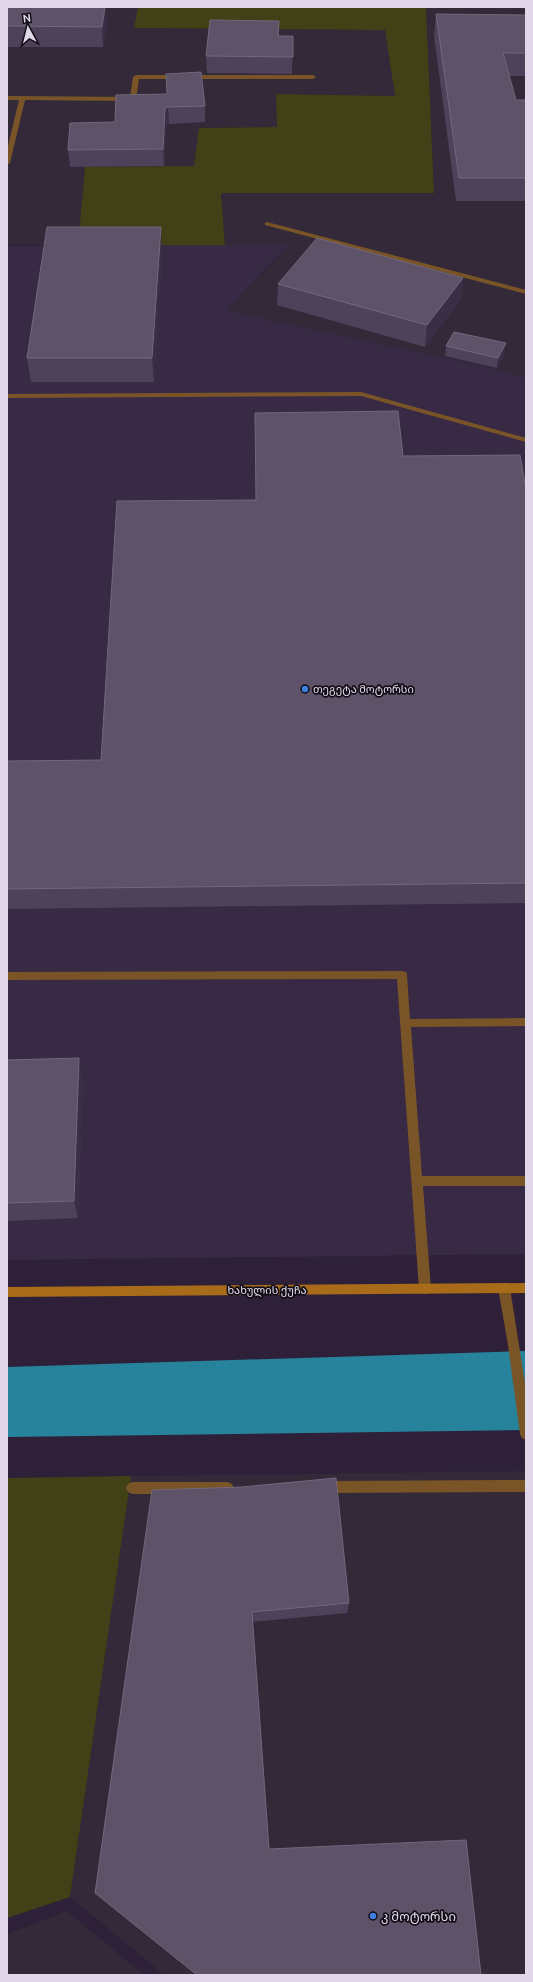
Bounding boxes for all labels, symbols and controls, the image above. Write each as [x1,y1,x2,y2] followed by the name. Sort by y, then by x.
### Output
[8,8,48,48] north arrow
[22,12,32,25] text: N
[313,683,414,696] place label: თეგეტა მოტორსი
[300,684,310,694] marker: თეგეტა მოტორსი
[227,1284,307,1297] street label: ხახულის ქუჩა
[381,1909,456,1924] place label: კ მოტორსი
[368,1911,378,1921] marker: კ მოტორსი

